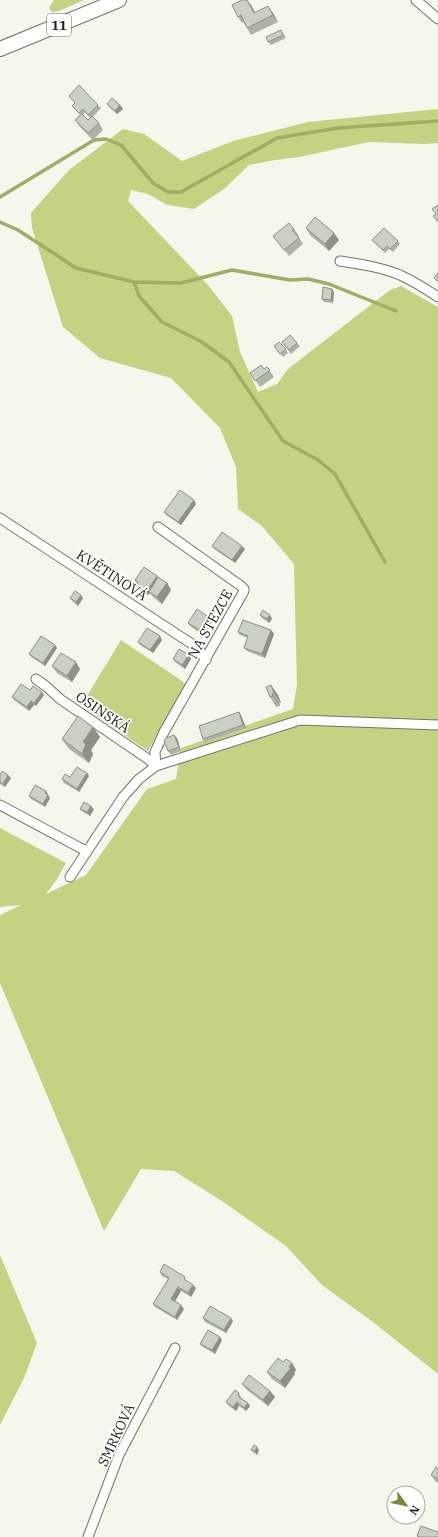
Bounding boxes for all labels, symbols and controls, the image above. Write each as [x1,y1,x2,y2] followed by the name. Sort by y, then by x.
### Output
[47,14,71,36] road number: 11
[73,545,152,605] street label: KVĚTINOVÁ
[184,586,236,662] street label: NA STEZCE
[72,686,135,737] street label: OSINSKÁ
[93,1400,139,1469] street label: SMRKOVÁ
[386,1485,426,1525] north arrow
[406,1503,423,1518] text: N

